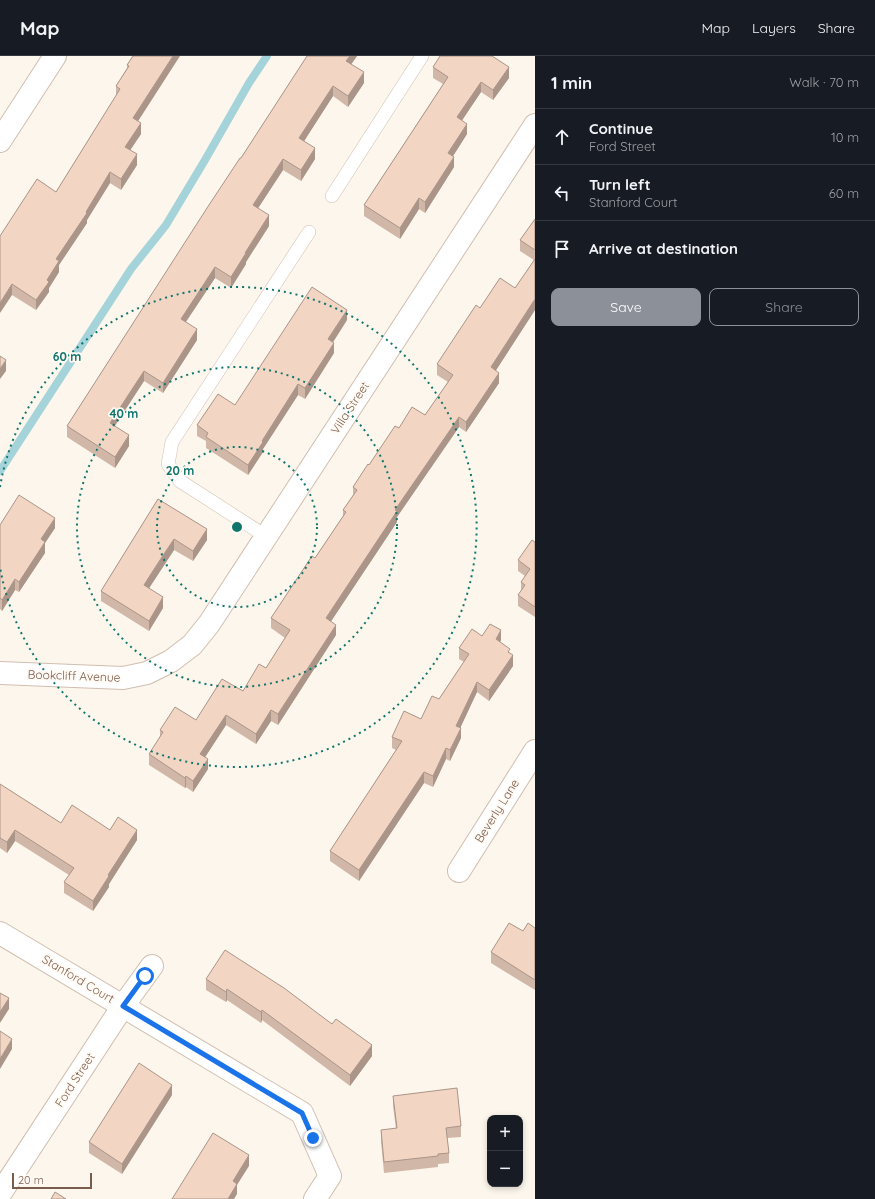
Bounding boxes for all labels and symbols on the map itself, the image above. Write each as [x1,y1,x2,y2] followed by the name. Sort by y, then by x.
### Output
[53,349,81,364] text: 60 m
[327,379,372,437] street label: Villa Street
[110,406,138,421] text: 40 m
[166,463,194,478] text: 20 m
[230,520,244,534] centre of rings
[27,666,121,685] street label: Bookcliff Avenue
[471,776,522,845] street label: Beverly Lane
[39,951,117,1006] street label: Stanford Court
[136,967,154,985] route start
[52,1050,98,1110] street label: Ford Street
[304,1129,322,1147] route end
[12,1171,92,1190] scale bar

